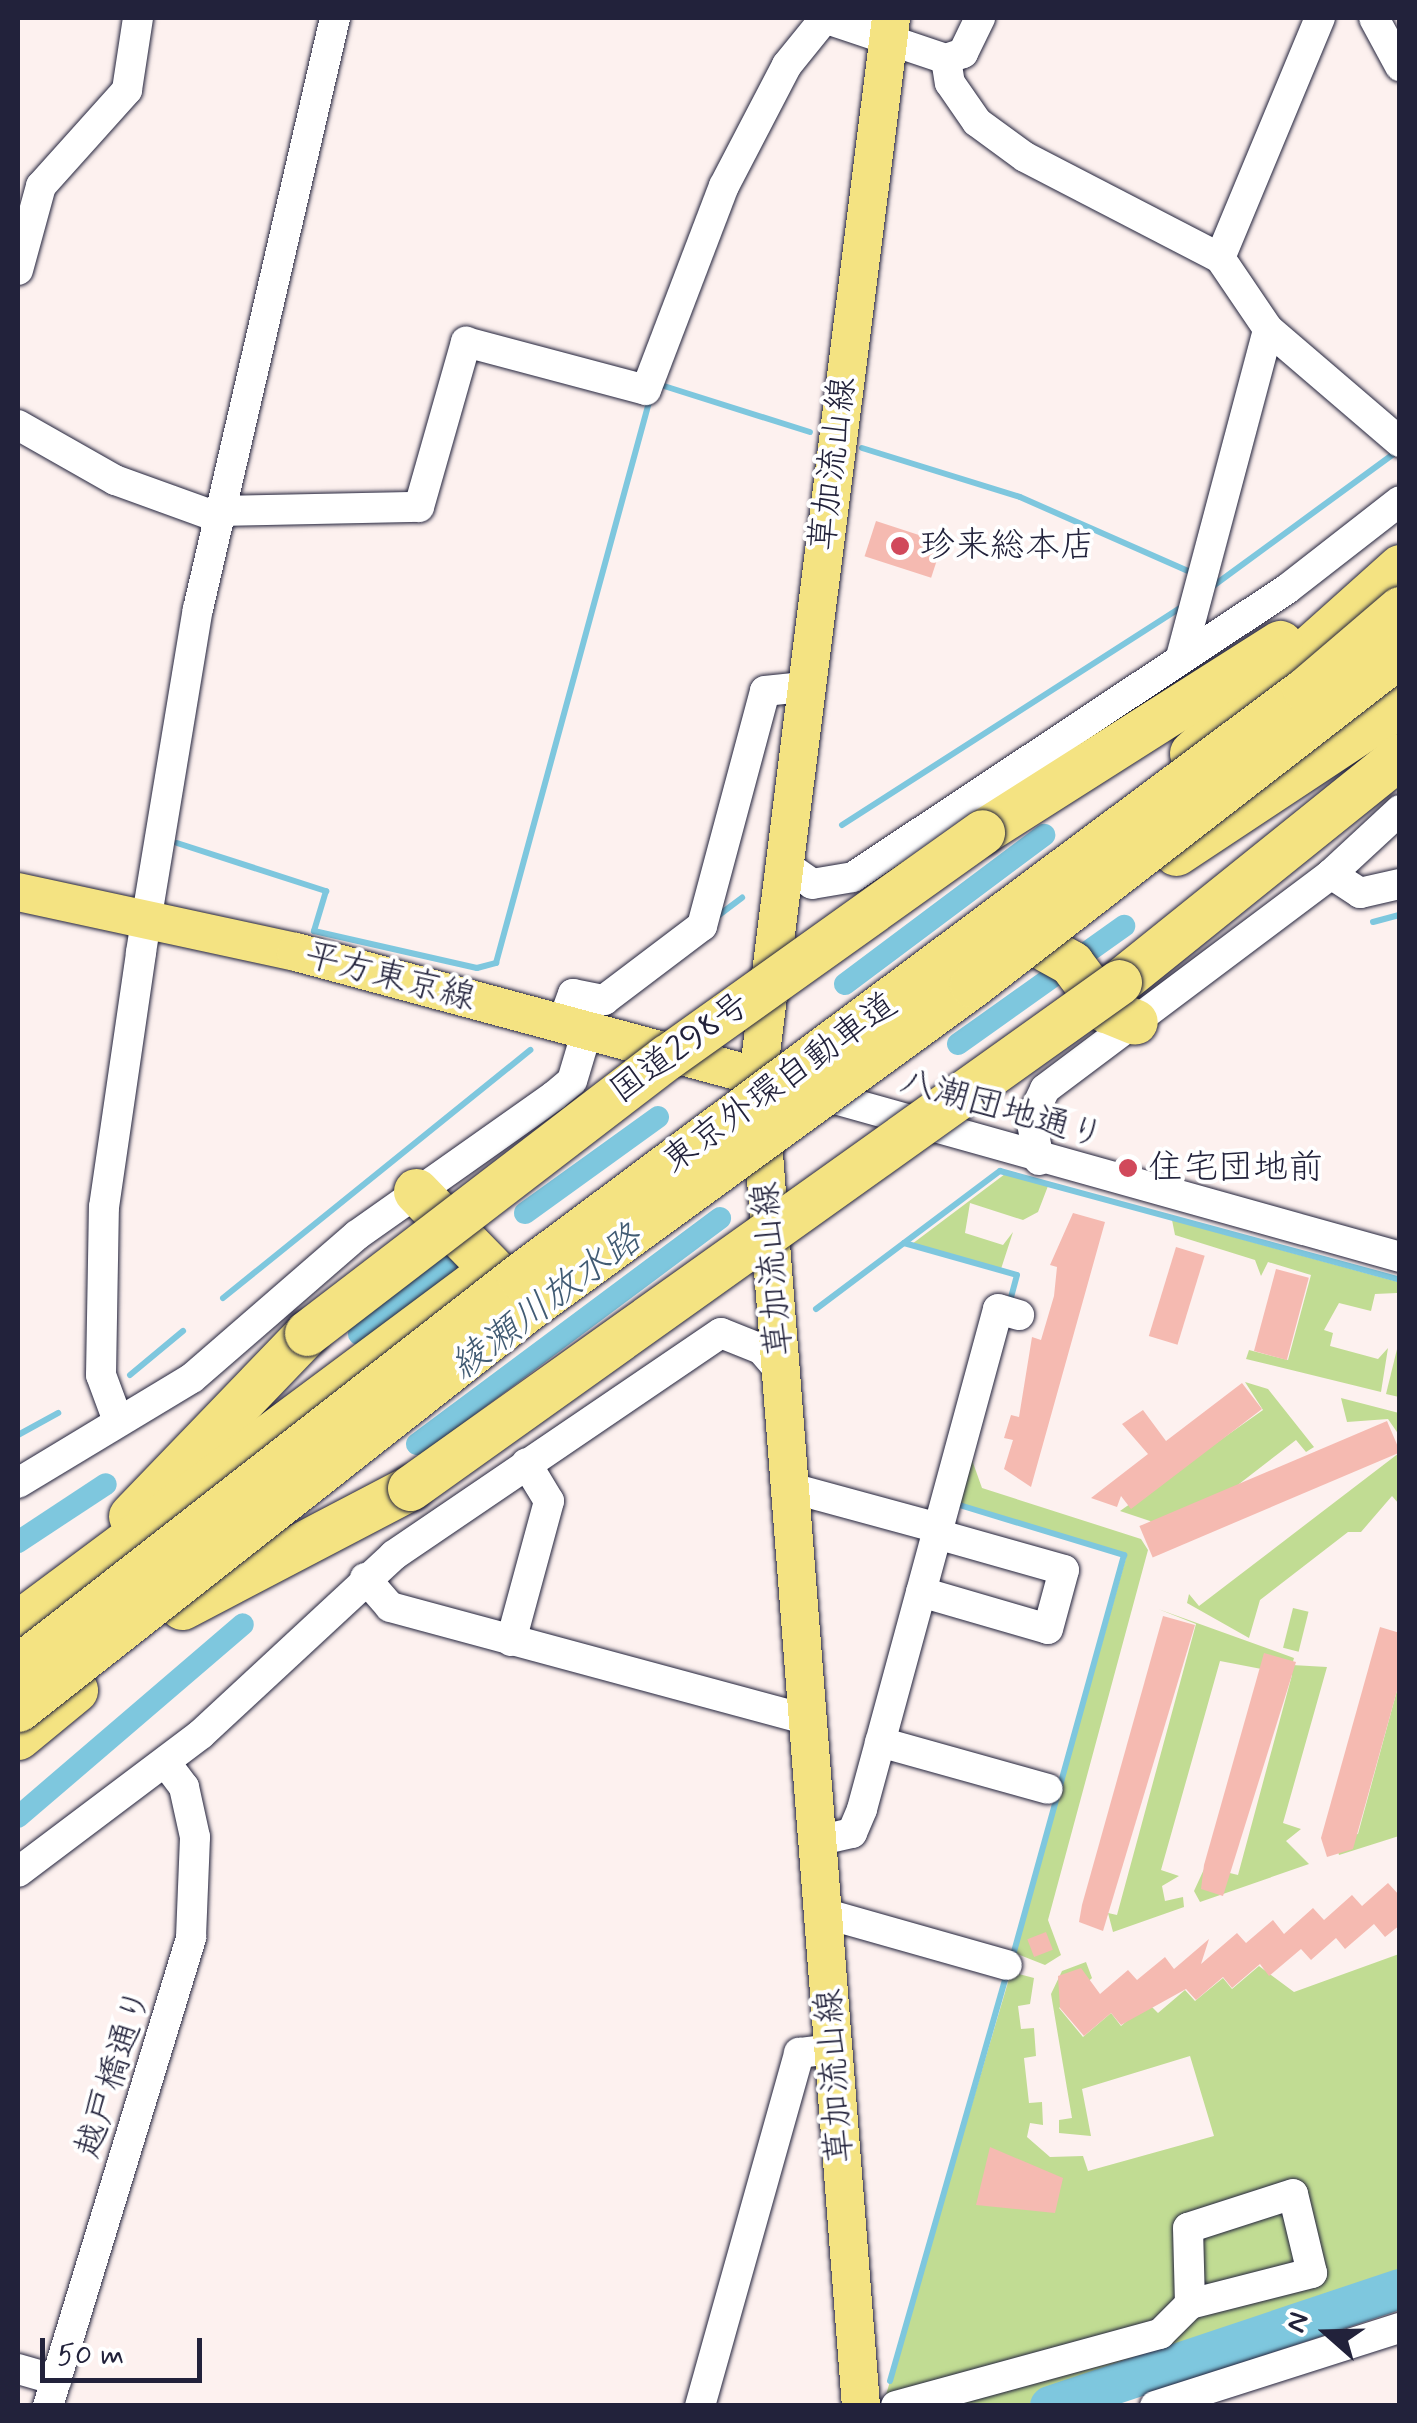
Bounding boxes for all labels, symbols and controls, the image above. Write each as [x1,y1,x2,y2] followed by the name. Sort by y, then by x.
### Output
[801,375,865,553] street label: 草加流山線
[920,525,1095,567] place label: 珍来総本店
[889,535,911,557] marker: 珍来総本店
[300,934,480,1020] street label: 平方東京線
[602,983,758,1113] street label: 国道298号
[654,984,906,1182] street label: 東京外環自動車道
[895,1060,1109,1158] street label: 八潮団地通り
[1148,1147,1323,1189] place label: 住宅団地前
[1117,1157,1139,1179] marker: 住宅団地前
[744,1180,802,1358] street label: 草加流山線
[442,1216,652,1390] water label: 綾瀬川放水路
[67,1983,161,2163] street label: 越戸橋通り
[808,1987,862,2165] street label: 草加流山線
[1277,2283,1377,2383] north arrow
[1278,2307,1319,2338] text: N
[45,2318,208,2380] scale bar
[57,2336,124,2375] text: 50 m

